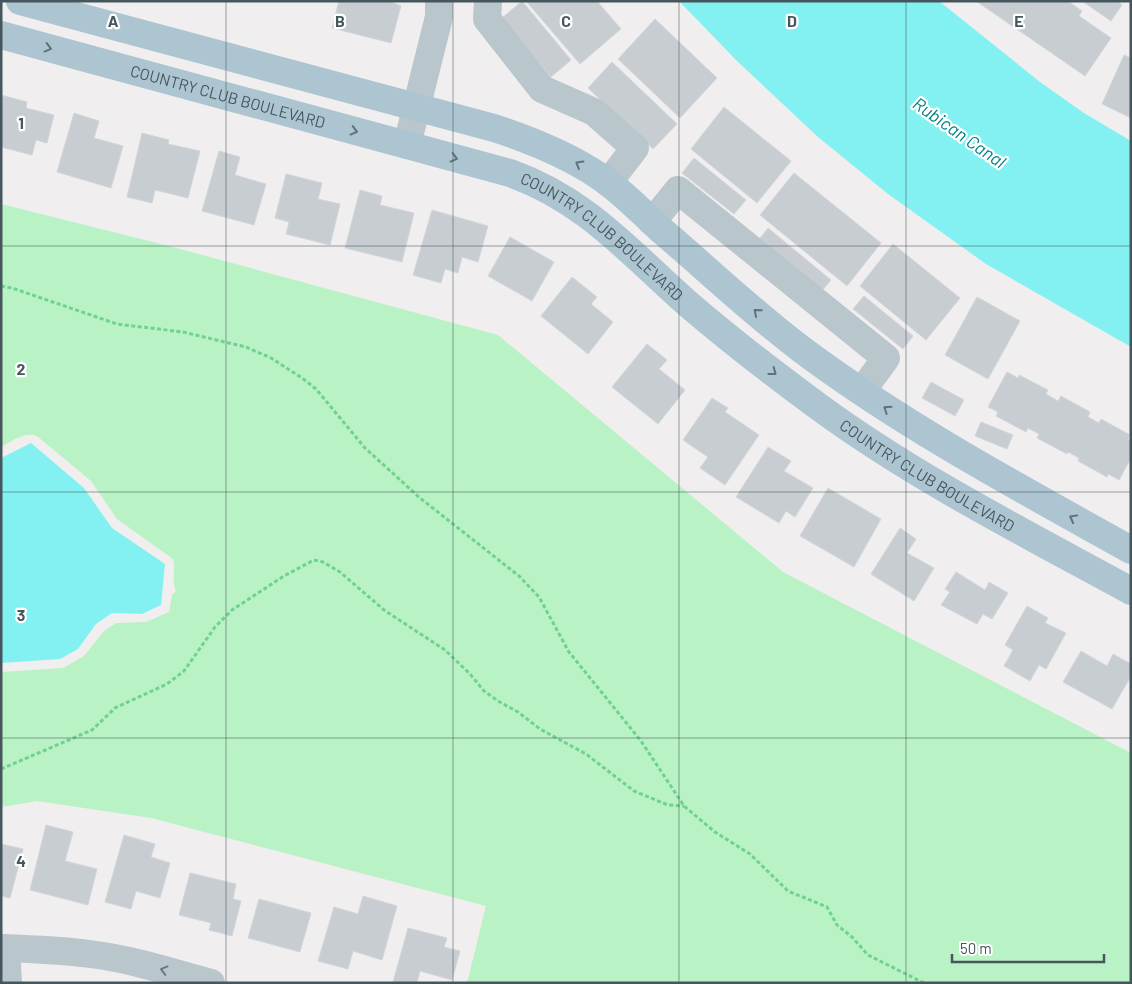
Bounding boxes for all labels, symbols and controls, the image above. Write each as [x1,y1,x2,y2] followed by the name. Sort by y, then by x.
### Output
[108,11,119,30] text: A
[335,11,345,30] text: B
[561,11,571,30] text: C
[787,11,797,30] text: D
[1014,11,1024,30] text: E
[44,42,53,53] one-way arrow
[128,61,327,131] street label: COUNTRY CLUB BOULEVARD
[909,92,1010,172] water label: Rubican Canal
[18,113,24,132] text: 1
[349,125,357,135] one-way arrow
[449,152,457,162] one-way arrow
[575,160,584,170] one-way arrow
[518,168,687,304] street label: COUNTRY CLUB BOULEVARD
[754,308,763,317] one-way arrow
[17,359,26,378] text: 2
[767,366,777,375] one-way arrow
[884,406,893,415] one-way arrow
[836,415,1018,535] street label: COUNTRY CLUB BOULEVARD
[1069,514,1078,524] one-way arrow
[17,605,25,624] text: 3
[16,851,26,870] text: 4
[952,932,1104,964] scale bar
[960,939,992,957] text: 50 m
[160,965,169,976] one-way arrow

